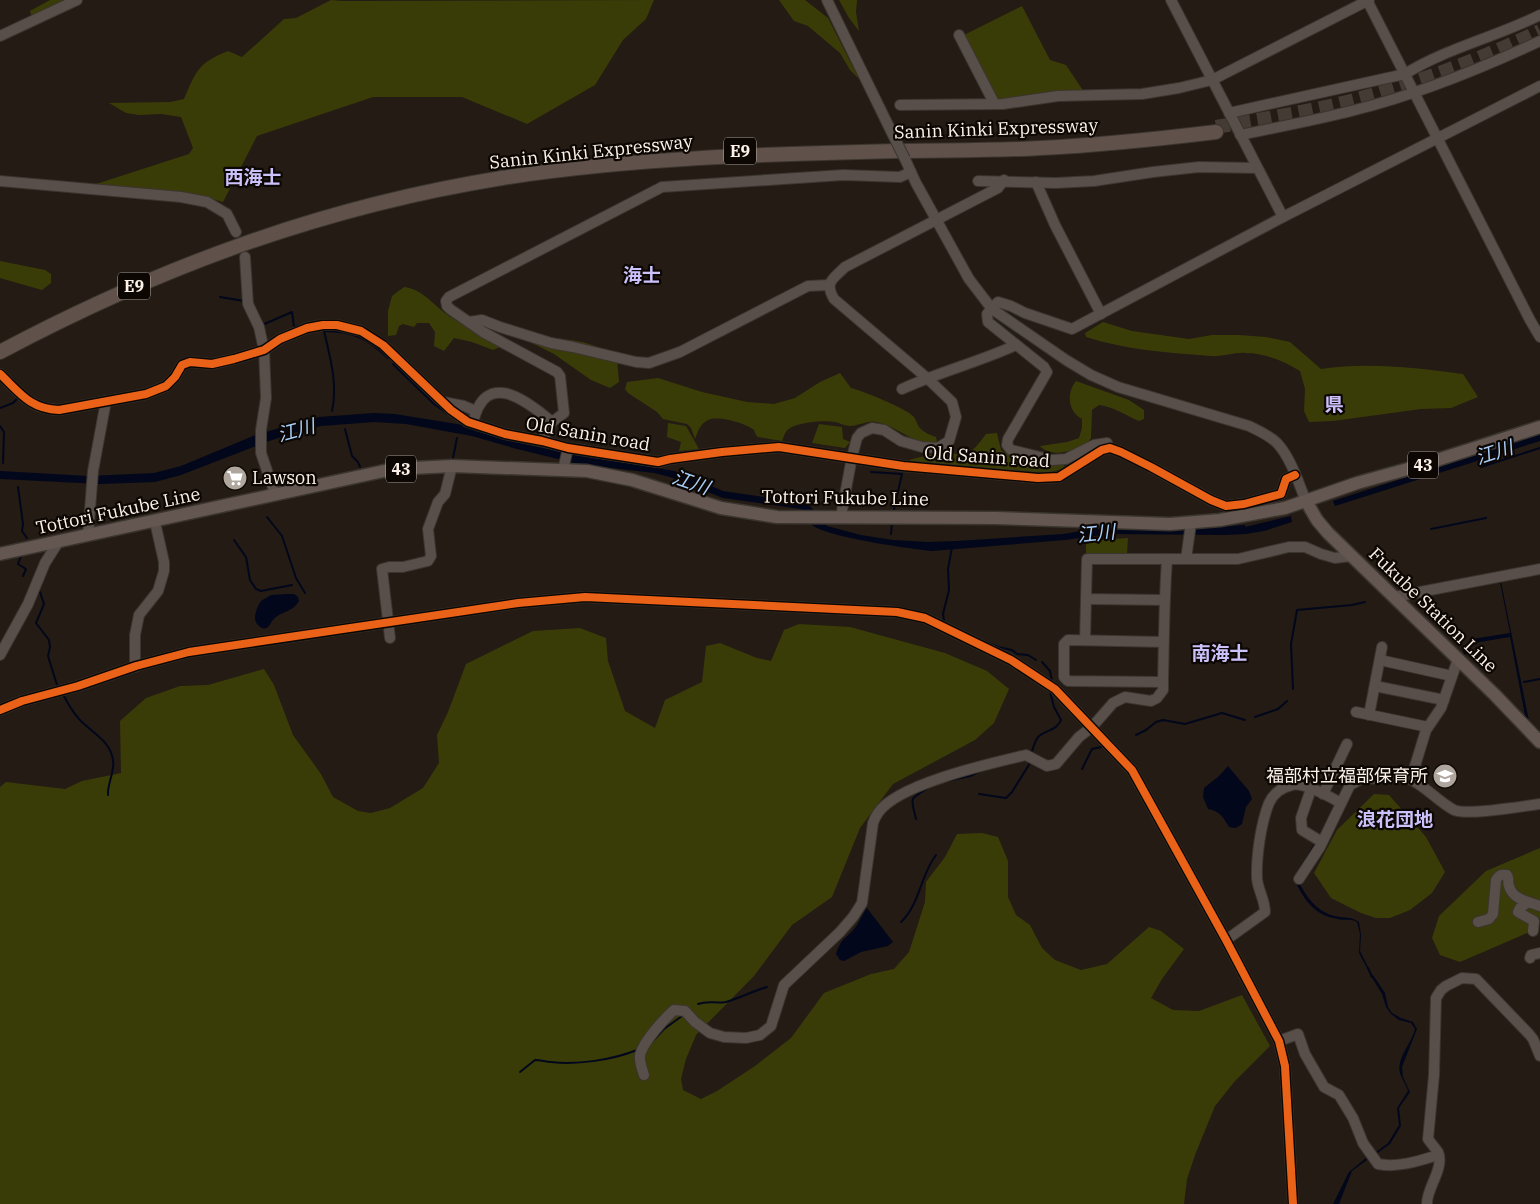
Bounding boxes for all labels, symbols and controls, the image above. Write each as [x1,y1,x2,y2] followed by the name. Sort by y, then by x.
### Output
[894,113,1099,144] street label: Sanin Kinki Expressway
[488,129,694,174] street label: Sanin Kinki Expressway
[724,138,756,164] road number: E9
[224,165,282,189] district label: 西海士
[623,263,661,287] district label: 海士
[118,272,150,300] road number: E9
[1324,392,1344,416] district label: 県
[524,411,652,456] street label: Old Sanin road
[275,413,319,447] water label: 江川
[1472,434,1518,469] water label: 江川
[924,441,1051,472] street label: Old Sanin road
[1408,452,1438,478] road number: 43
[386,456,416,482] road number: 43
[669,464,715,500] water label: 江川
[222,465,248,491] supermarket icon: Lawson
[252,466,317,489] place label: Lawson
[34,482,202,539] street label: Tottori Fukube Line
[761,485,929,510] street label: Tottori Fukube Line
[1076,519,1118,547] water label: 江川
[1364,542,1503,677] street label: Fukube Station Line
[1191,641,1249,665] district label: 南海士
[1432,763,1458,789] school or university icon: 福部村立福部保育所
[1266,764,1428,787] place label: 福部村立福部保育所
[1357,807,1433,831] district label: 浪花団地

